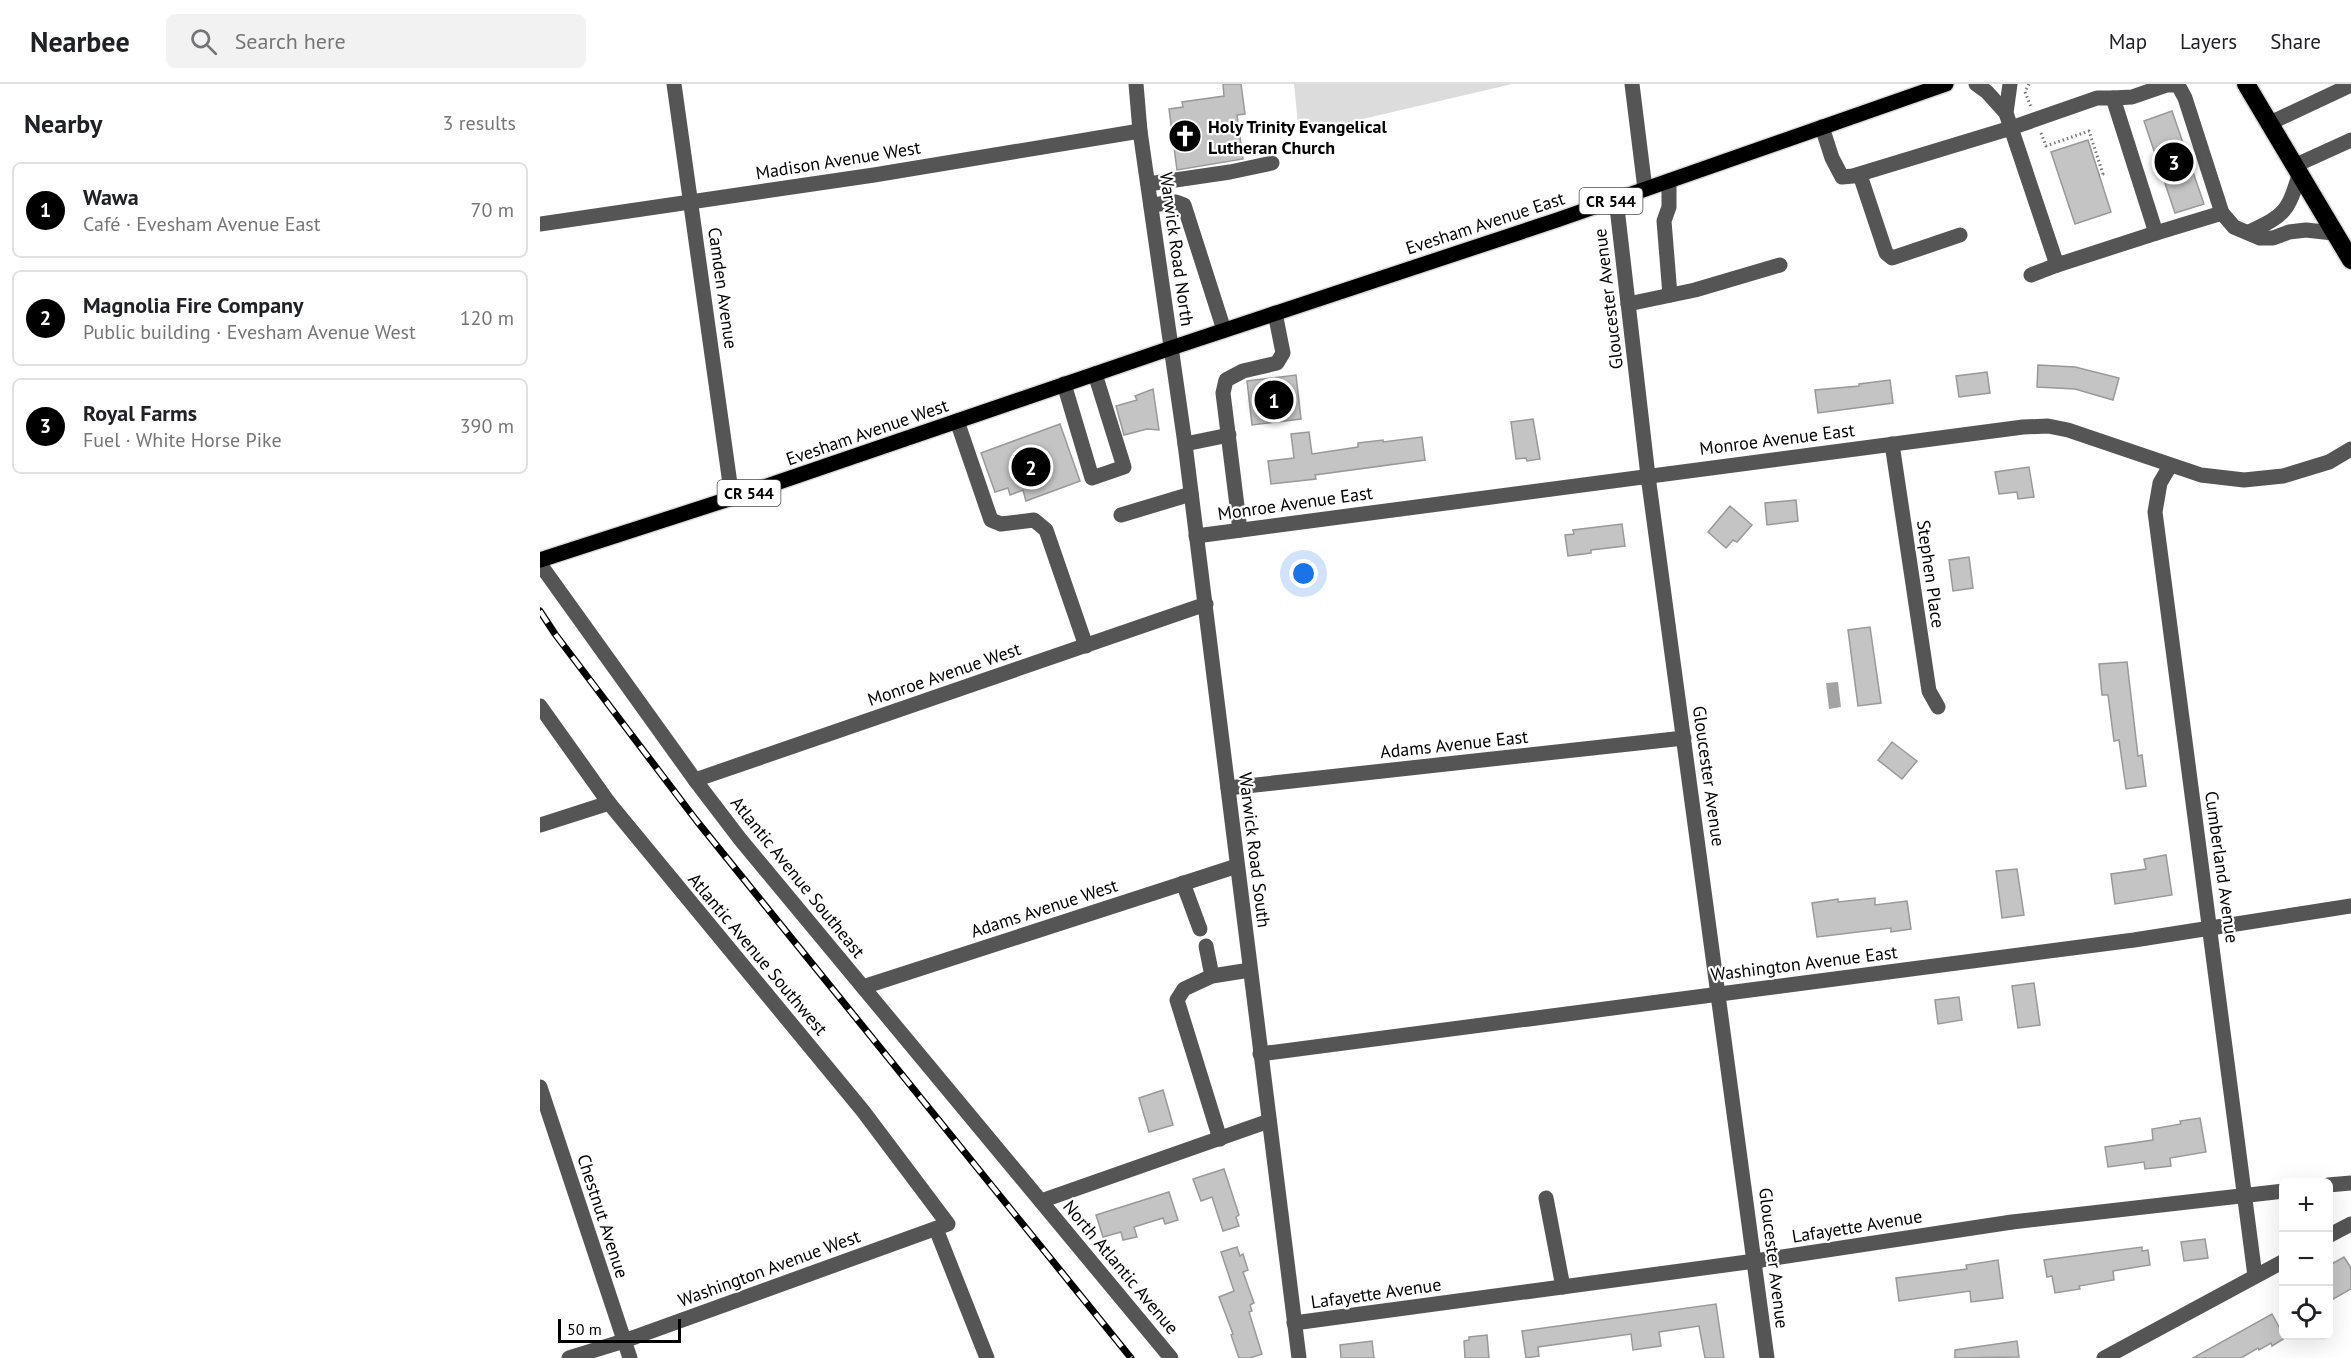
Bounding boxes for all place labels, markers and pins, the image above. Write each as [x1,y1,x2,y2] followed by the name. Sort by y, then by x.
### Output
[1208,115,1387,159] place label: Holy Trinity Evangelical Lutheran Church
[1167,118,1203,154] church icon: Holy Trinity Evangelical Lutheran Church
[2154,140,2194,184] pin: 3
[1254,378,1294,422] pin: 1
[1012,444,1050,490] pin: 2

